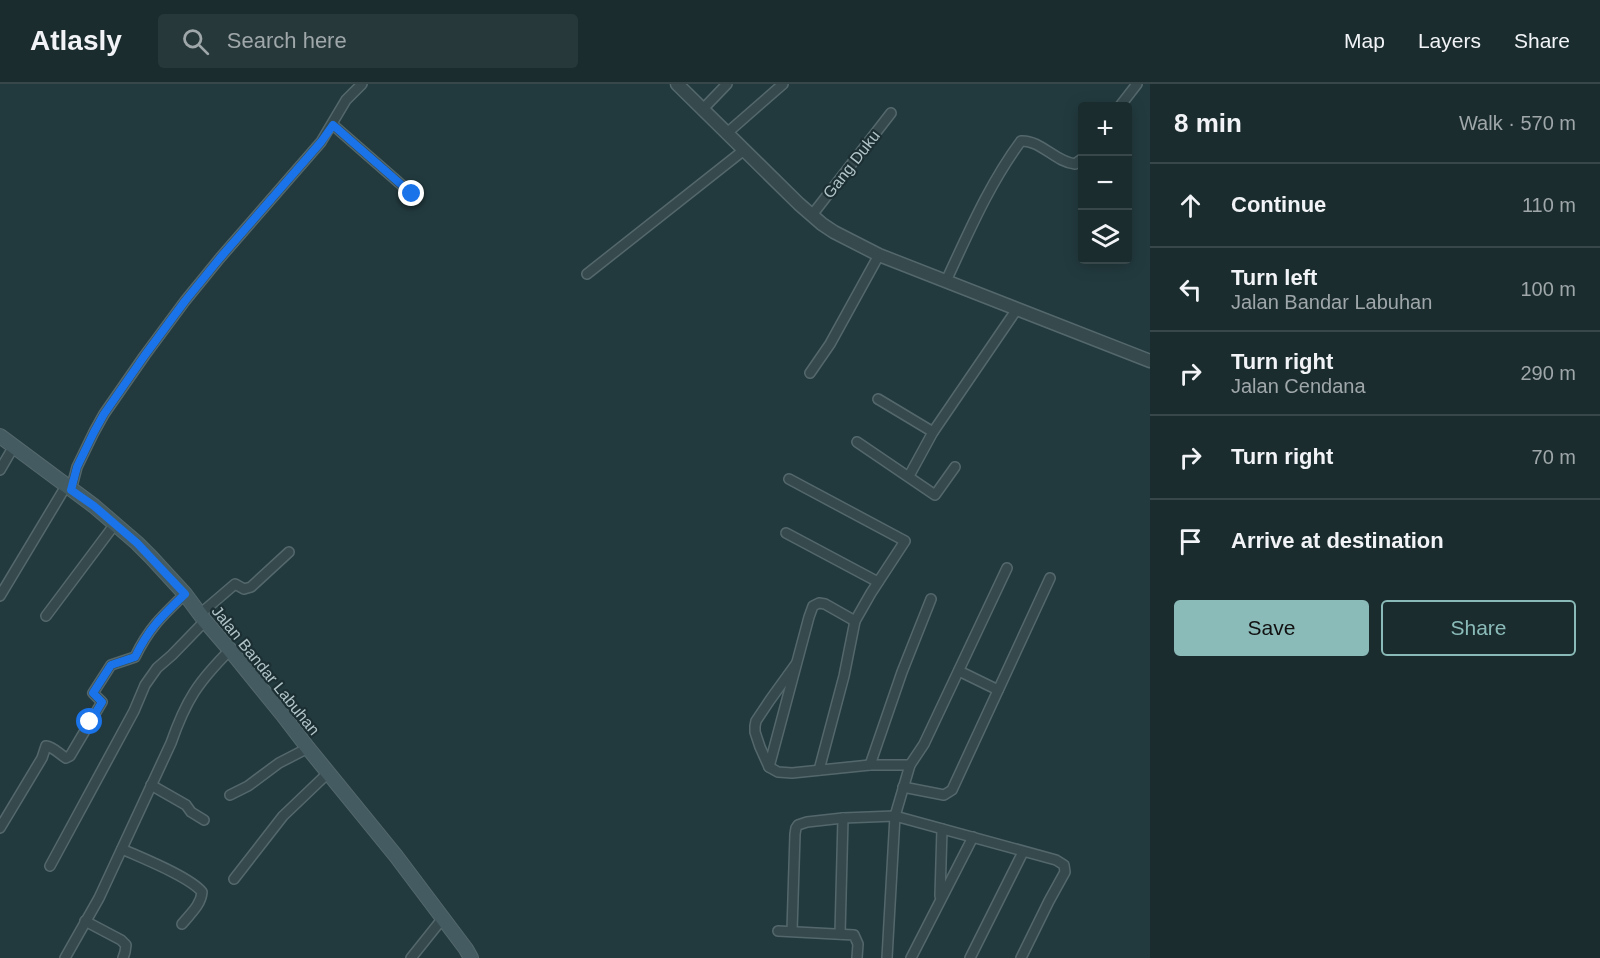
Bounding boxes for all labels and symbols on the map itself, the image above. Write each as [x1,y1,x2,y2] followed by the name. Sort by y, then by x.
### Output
[820,127,883,201] street label: Gang Duku
[398,180,424,206] route end
[208,602,323,738] street label: Jalan Bandar Labuhan
[76,708,102,734] route start

